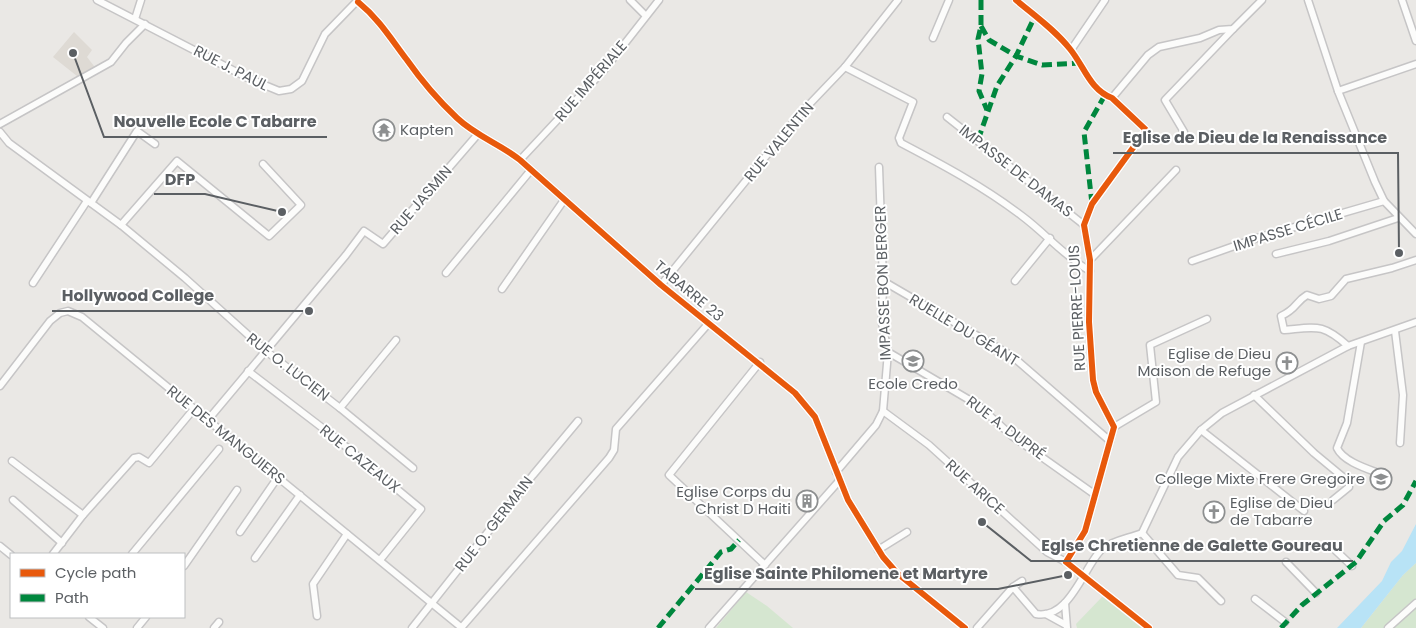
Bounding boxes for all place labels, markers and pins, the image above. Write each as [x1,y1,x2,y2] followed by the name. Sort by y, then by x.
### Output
[104,106,327,137] callout: Nouvelle Ecole C Tabarre
[372,118,396,142] temple icon: Kapten
[400,119,454,140] place label: Kapten
[1113,122,1398,153] callout: Eglise de Dieu de la Renaissance
[154,163,205,194] callout: DFP
[52,280,224,311] callout: Hollywood College
[1137,343,1271,381] place label: Eglise de Dieu Maison de Refuge
[901,349,925,373] school or university icon: Ecole Credo
[1275,351,1299,375] church icon: Eglise de Dieu Maison de Refuge
[868,373,958,394] place label: Ecole Credo
[1369,467,1393,491] school or university icon: College Mixte Frere Gregoire
[1155,468,1365,489] place label: College Mixte Frere Gregoire
[676,481,791,519] place label: Eglise Corps du Christ D Haiti
[795,489,819,513] building icon: Eglise Corps du Christ D Haiti
[1230,492,1333,530] place label: Eglise de Dieu de Tabarre
[1202,500,1226,524] church icon: Eglise de Dieu de Tabarre
[1031,530,1353,561] callout: Eglse Chretienne de Galette Goureau
[695,558,998,589] callout: Eglise Sainte Philomene et Martyre

